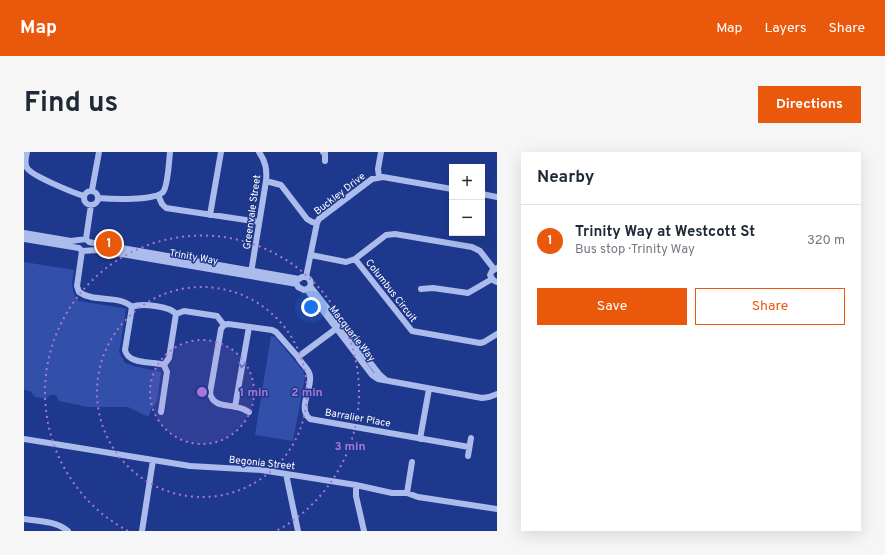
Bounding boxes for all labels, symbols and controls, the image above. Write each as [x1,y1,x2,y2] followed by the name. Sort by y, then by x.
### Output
[20,16,57,40] text: Map
[716,20,742,37] text: Map
[764,20,806,37] text: Layers
[828,20,865,37] text: Share
[24,86,118,122] text: Find us
[758,86,861,123] button: Directions
[449,164,485,236] map controls
[449,164,485,200] button: +
[537,167,594,189] text: Nearby
[312,170,368,218] street label: Buckley Drive
[241,174,264,250] street label: Greenvale Street
[449,200,485,236] button: −
[575,223,755,242] text: Trinity Way at Westcott St
[96,229,122,259] pin: 1
[547,233,553,249] text: 1
[807,233,845,249] text: 320 m
[575,242,695,258] text: Bus stop · Trinity Way
[168,247,219,268] street label: Trinity Way
[362,257,420,325] street label: Columbus Circuit
[537,288,687,325] button: Save
[695,288,845,325] button: Share
[301,297,321,317] your location
[326,303,378,365] street label: Macquarie Way
[239,362,247,368] one-way arrow
[195,385,209,399] centre of rings
[240,385,268,401] text: 1 min
[291,385,323,401] text: 2 min
[324,406,392,431] street label: Barralier Place
[334,439,366,455] text: 3 min
[228,454,296,473] street label: Begonia Street

